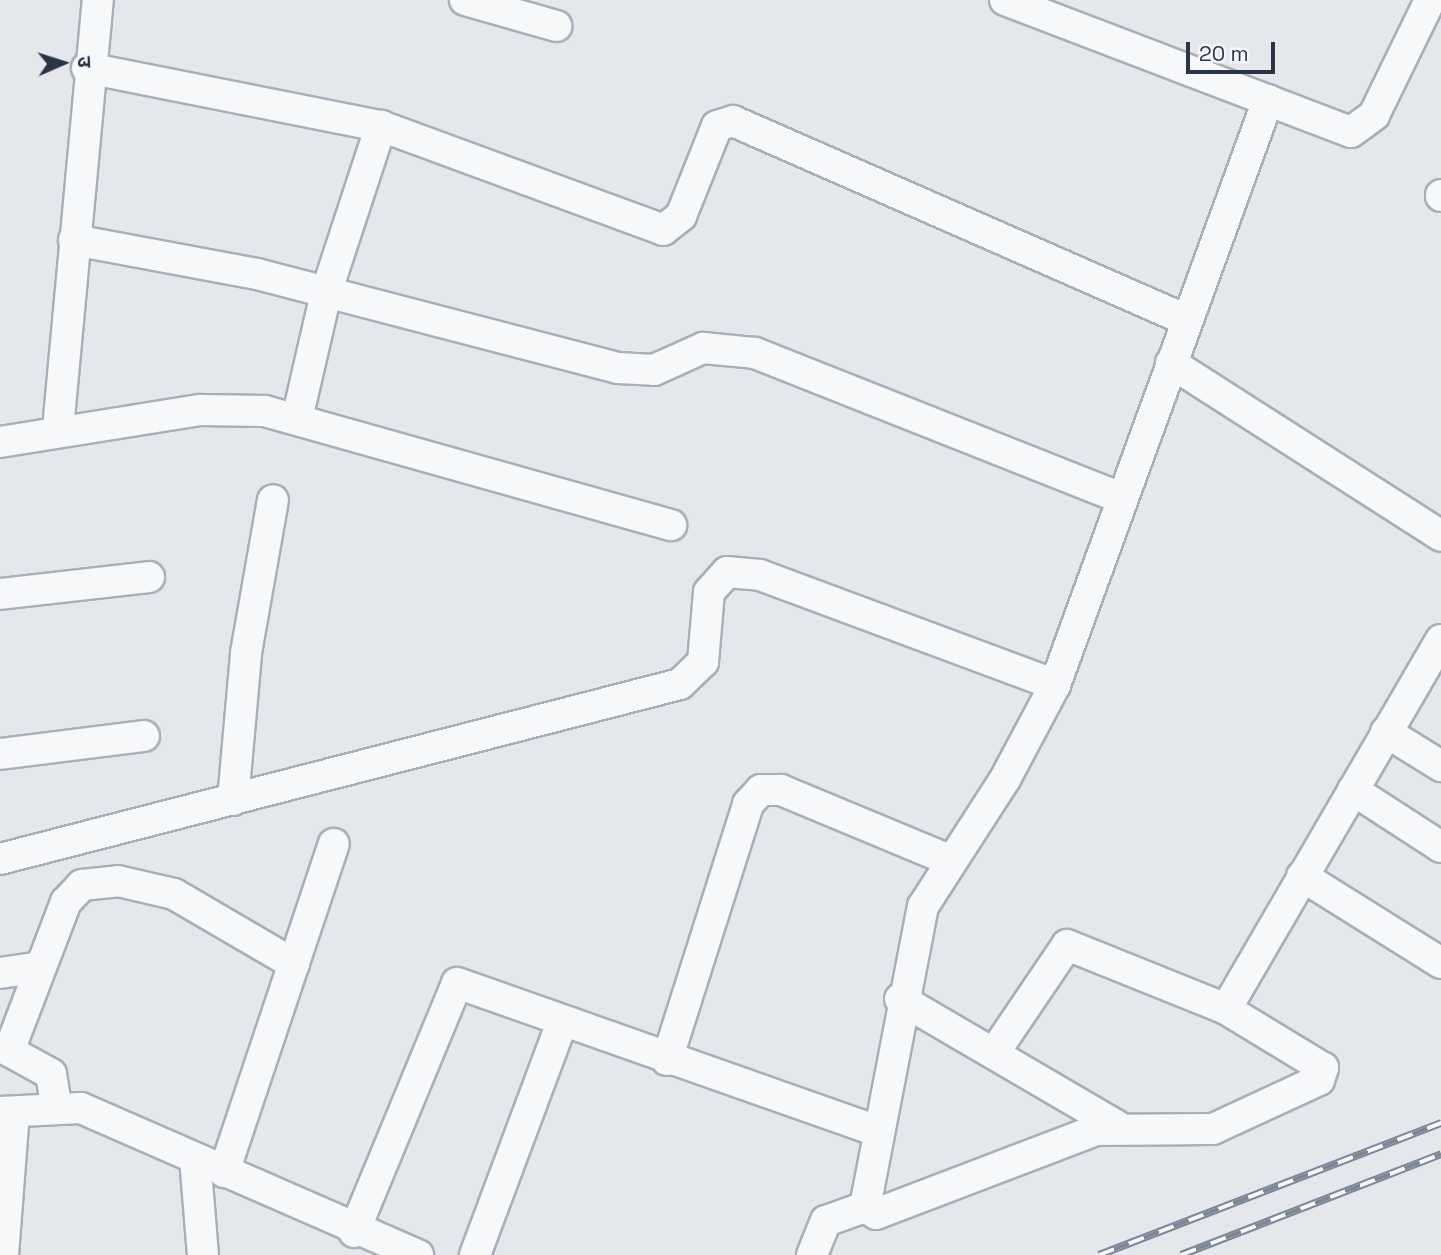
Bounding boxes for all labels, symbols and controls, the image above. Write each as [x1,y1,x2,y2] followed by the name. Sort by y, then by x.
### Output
[28,28,98,98] north arrow
[1189,28,1278,72] scale bar
[1199,40,1249,67] text: 20 m
[72,56,97,68] text: उ

